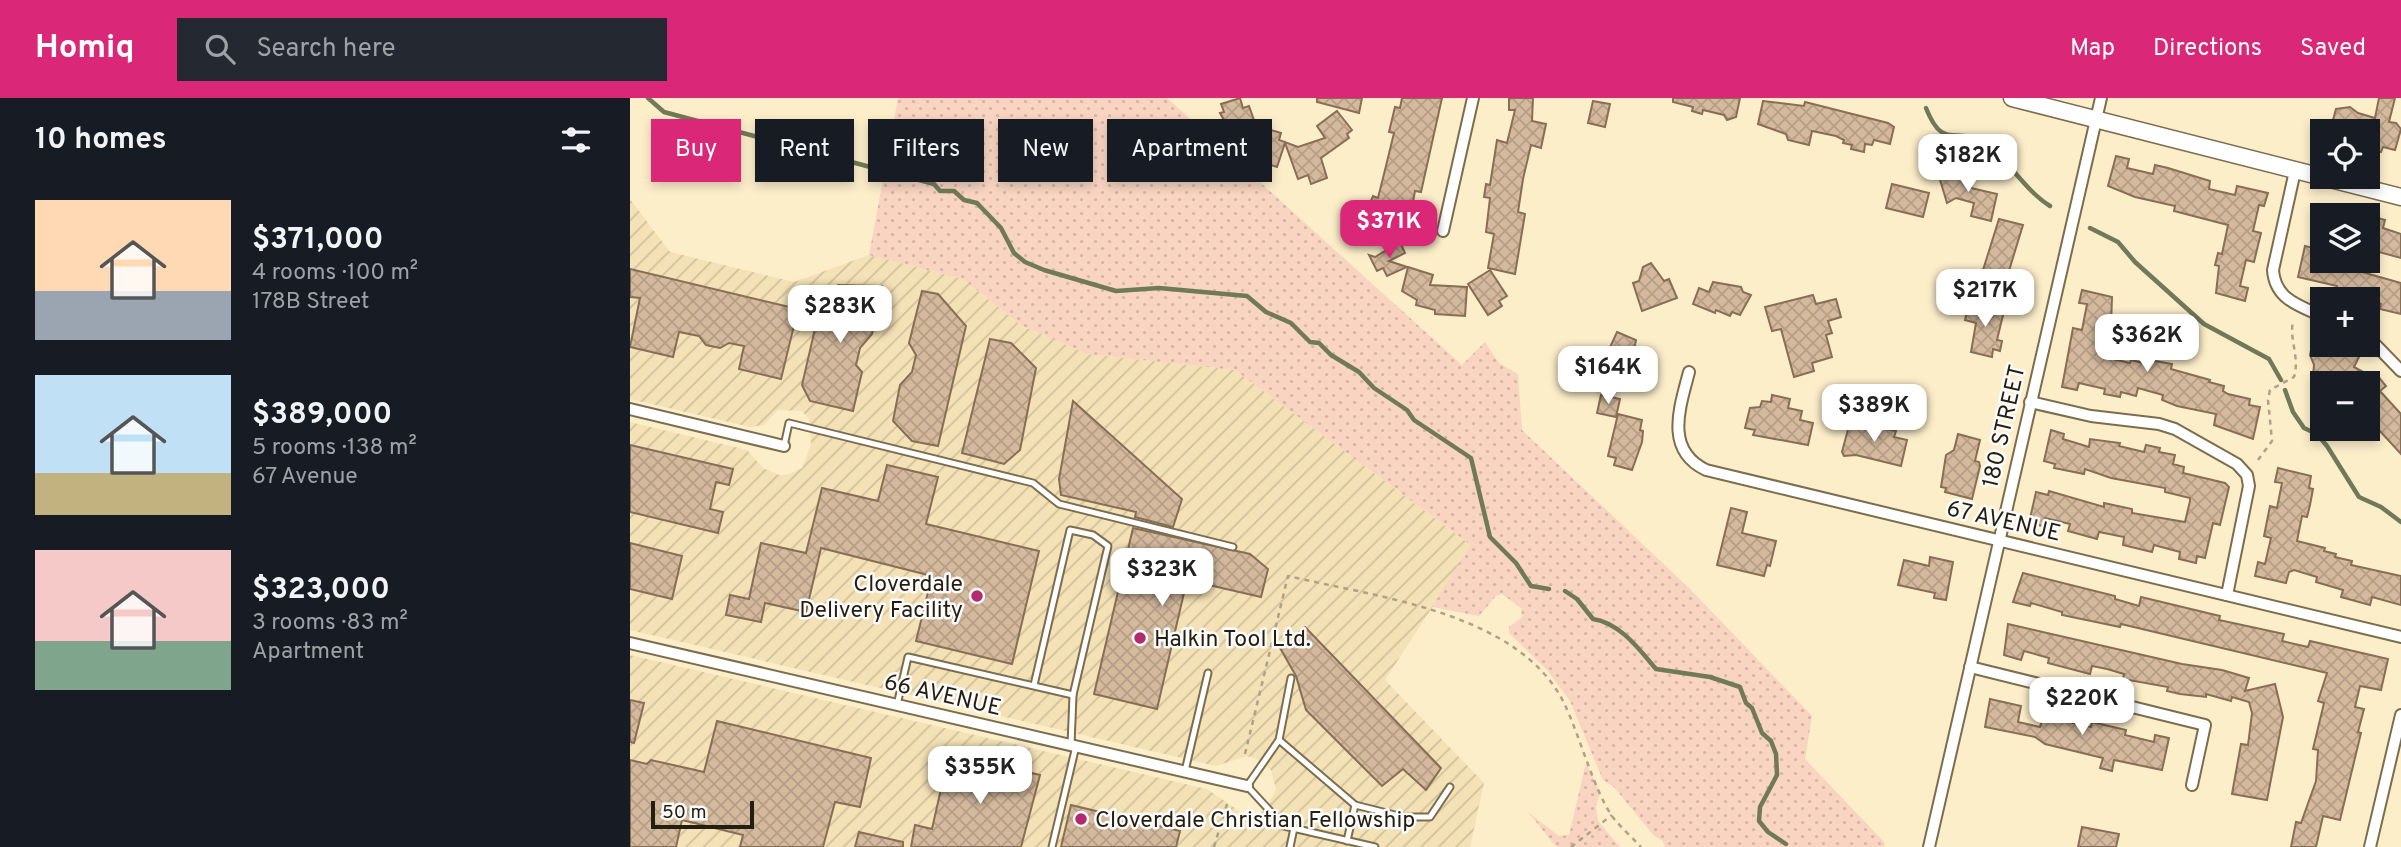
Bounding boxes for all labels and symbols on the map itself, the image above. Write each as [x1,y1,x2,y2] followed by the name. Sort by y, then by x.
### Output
[1919,134,2017,194] pin: $182K
[1340,200,1438,260] pin: $371K
[1936,270,2034,329] pin: $217K
[791,286,889,345] pin: $283K
[2098,314,2196,374] pin: $362K
[1559,346,1657,406] pin: $164K
[1977,362,2034,491] street label: 180 STREET
[1825,384,1923,444] pin: $389K
[1943,495,2063,550] street label: 67 AVENUE
[1113,548,1211,608] pin: $323K
[799,571,963,626] place label: Cloverdale Delivery Facility
[969,588,985,604] marker: Cloverdale Delivery Facility
[1154,626,1311,655] place label: Halkin Tool Ltd.
[1132,630,1148,646] marker: Halkin Tool Ltd.
[881,669,1004,724] street label: 66 AVENUE
[2033,678,2131,737] pin: $220K
[931,746,1029,806] pin: $355K
[651,798,754,830] scale bar
[1095,807,1415,836] place label: Cloverdale Christian Fellowship
[1073,811,1089,827] marker: Cloverdale Christian Fellowship

